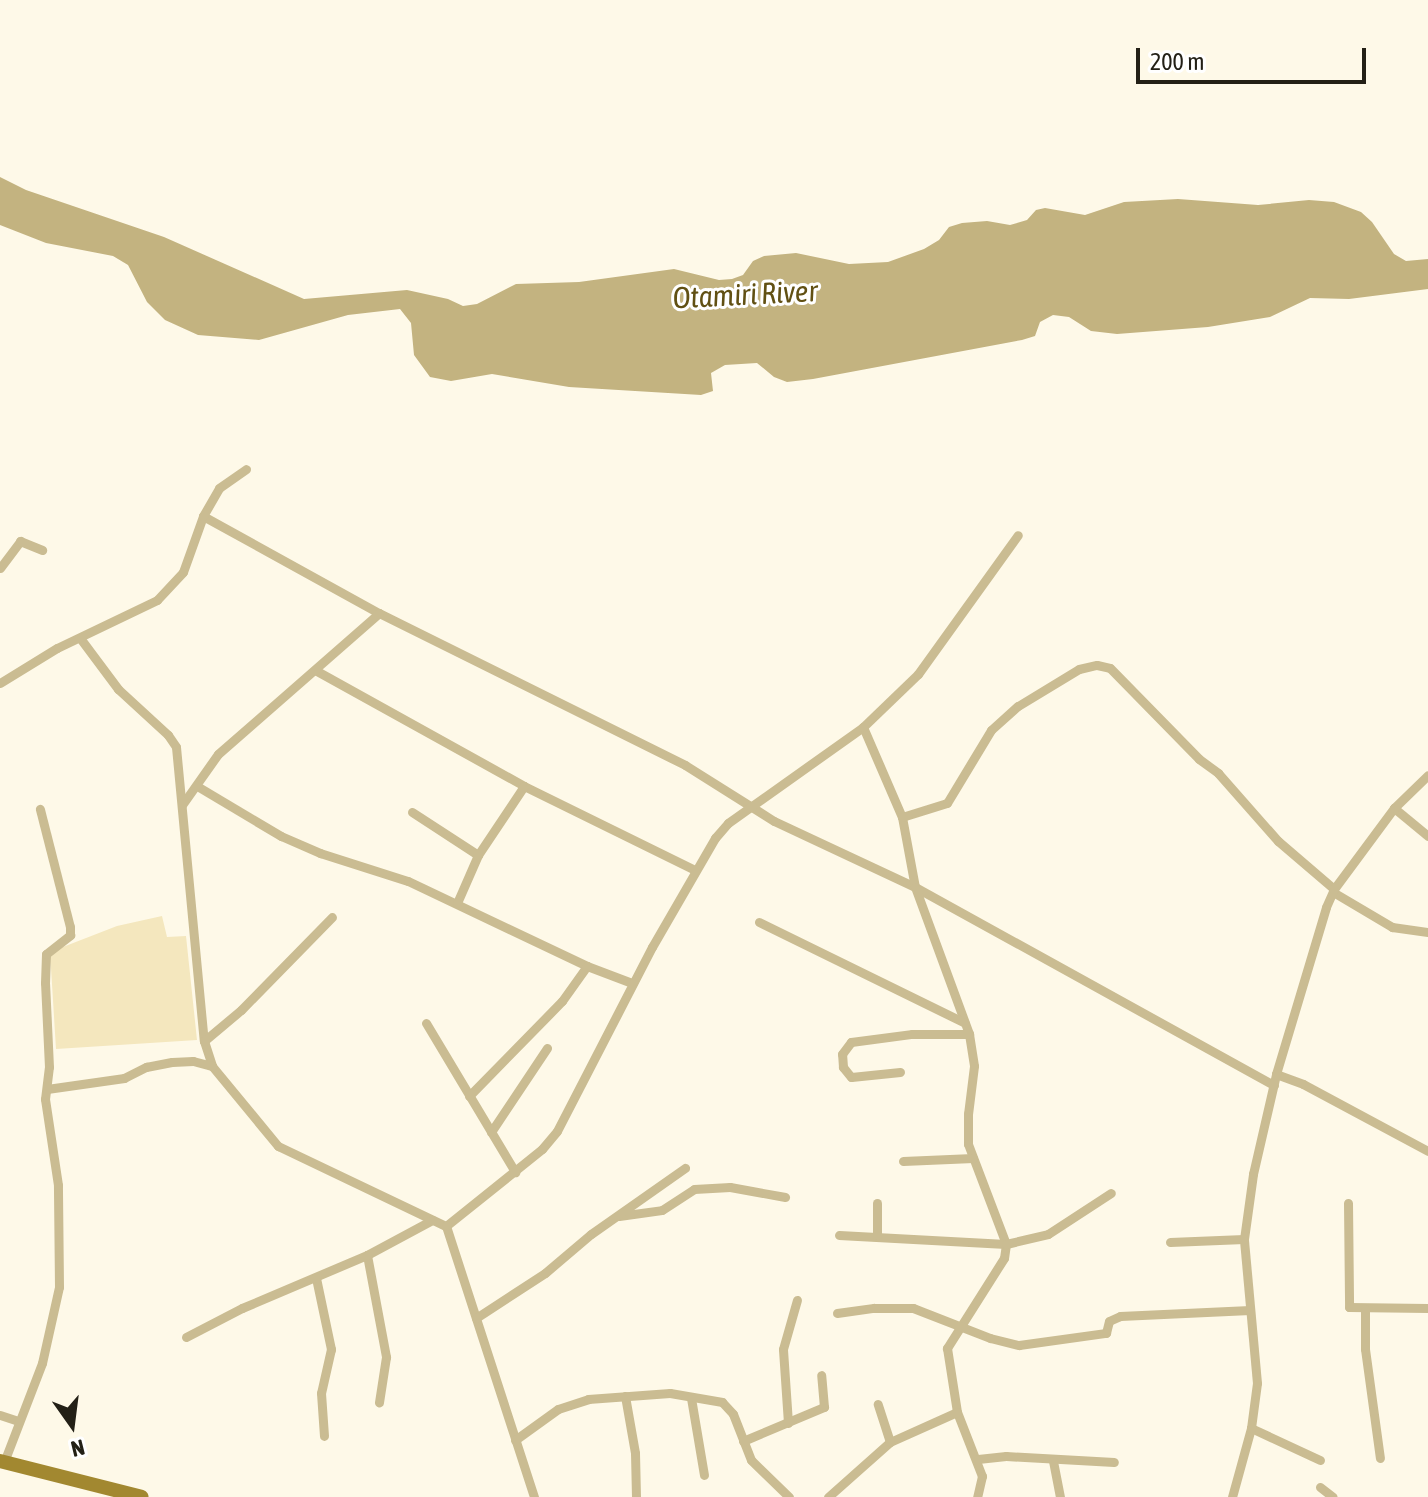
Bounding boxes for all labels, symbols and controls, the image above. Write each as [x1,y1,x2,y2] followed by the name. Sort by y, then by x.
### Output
[1140,32,1370,82] scale bar
[1150,48,1204,75] text: 200 m
[672,272,818,316] water label: Otamiri River
[32,1385,112,1465] north arrow
[68,1434,87,1462] text: N

